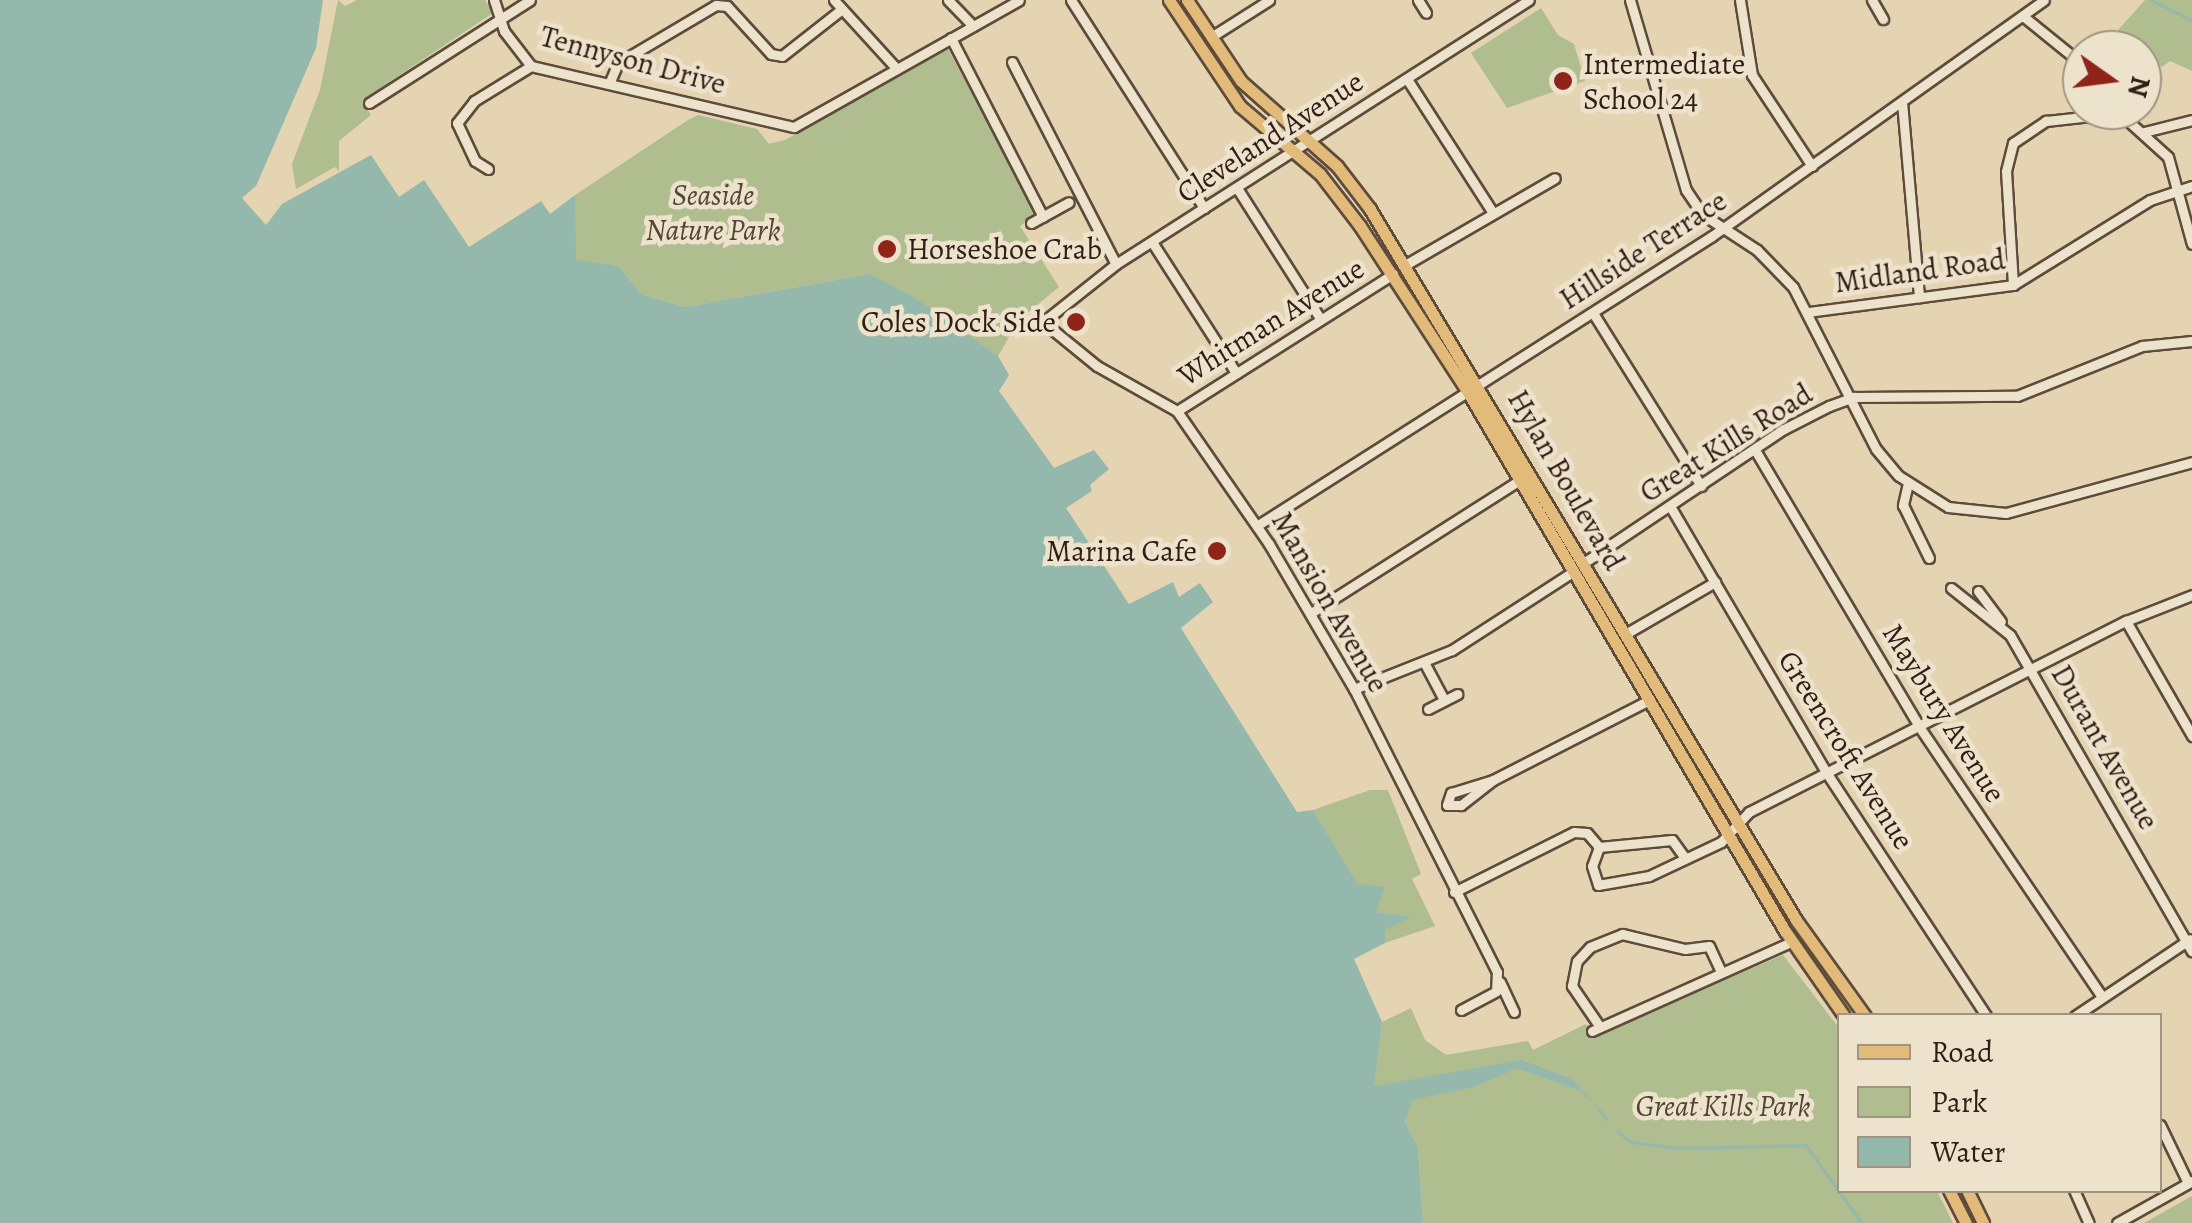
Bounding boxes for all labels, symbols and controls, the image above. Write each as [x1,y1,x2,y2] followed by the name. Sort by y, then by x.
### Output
[536,18,730,102] street label: Tennyson Drive
[2062,30,2162,130] north arrow
[1583,46,1745,116] place label: Intermediate School 24
[1170,63,1370,211] street label: Cleveland Avenue
[1552,70,1574,92] marker: Intermediate School 24
[2118,72,2160,101] text: N
[645,177,781,248] park label: Seaside Nature Park
[1553,183,1733,317] street label: Hillside Terrace
[907,231,1102,267] place label: Horseshoe Crab
[876,238,898,260] marker: Horseshoe Crab
[1832,241,2008,301] street label: Midland Road
[1171,250,1371,394] street label: Whitman Avenue
[861,304,1056,340] place label: Coles Dock Side
[1065,311,1087,333] marker: Coles Dock Side
[1633,376,1819,510] street label: Great Kills Road
[1500,383,1632,577] street label: Hylan Boulevard
[1264,505,1396,699] street label: Mansion Avenue
[1046,533,1197,569] place label: Marina Cafe
[1206,540,1228,562] marker: Marina Cafe
[1875,617,2013,809] street label: Maybury Avenue
[1770,644,1922,856] street label: Greencroft Avenue
[2043,658,2167,836] street label: Durant Avenue
[1837,1013,2162,1193] legend
[1931,1032,1993,1072] text: Road
[1931,1082,1987,1122] text: Park
[1635,1088,1811,1124] park label: Great Kills Park
[1931,1132,2005,1172] text: Water

